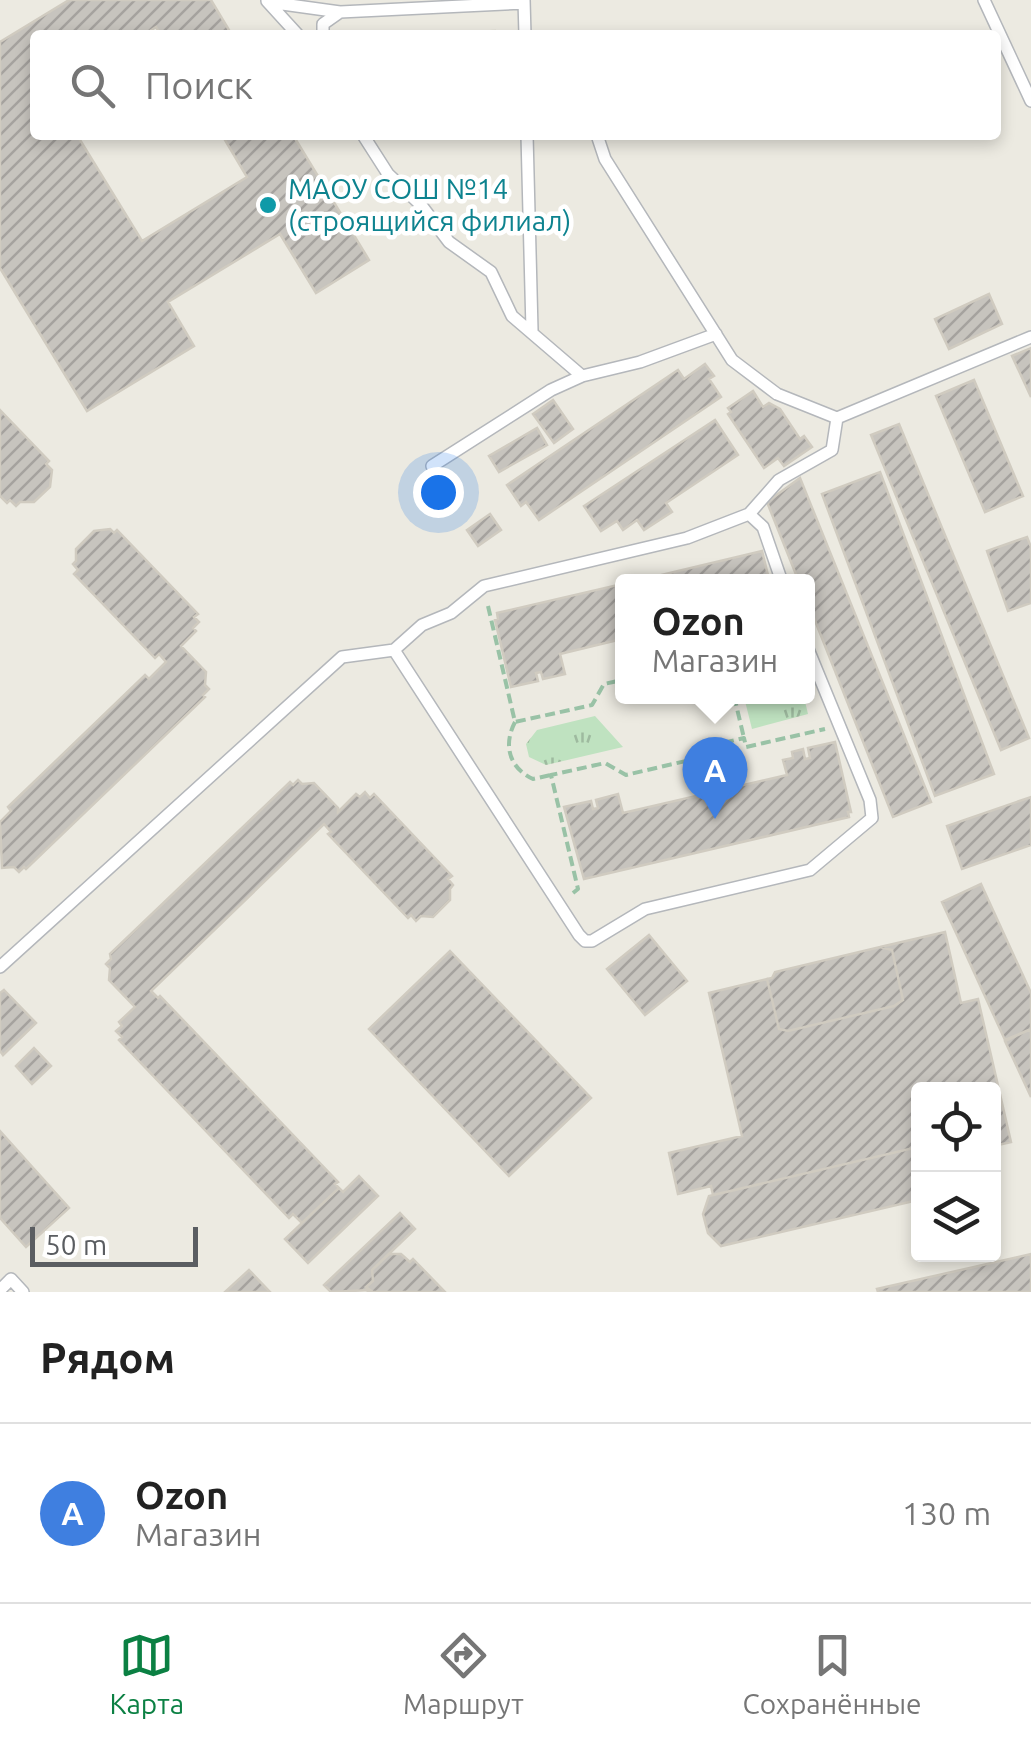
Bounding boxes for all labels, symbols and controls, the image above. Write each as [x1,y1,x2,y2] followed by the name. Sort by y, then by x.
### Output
[30,30,1001,140] search box
[65,58,120,113] icon: search
[145,64,253,106] text: Поиск
[288,173,571,237] place label: МАОУ СОШ №14 (строящийся филиал)
[257,194,279,216] marker: МАОУ СОШ №14 (строящийся филиал)
[413,467,464,518] your location
[615,574,815,704] popup
[652,600,745,642] text: Ozon
[652,642,778,678] text: Магазин
[682,736,748,819] pin: A
[911,1082,1001,1262] map controls
[911,1082,1001,1172] button: locate
[911,1172,1001,1262] button: layers
[30,1222,198,1266] scale bar
[45,1229,107,1260] text: 50 m
[40,1334,175,1381] text: Рядом
[135,1474,228,1516] text: Ozon
[61,1495,84,1531] text: A
[902,1495,991,1531] text: 130 m
[135,1516,262,1552] text: Магазин
[109,1628,184,1719] tab: Карта
[403,1628,524,1719] tab: Маршрут
[743,1628,922,1719] tab: Сохранённые

